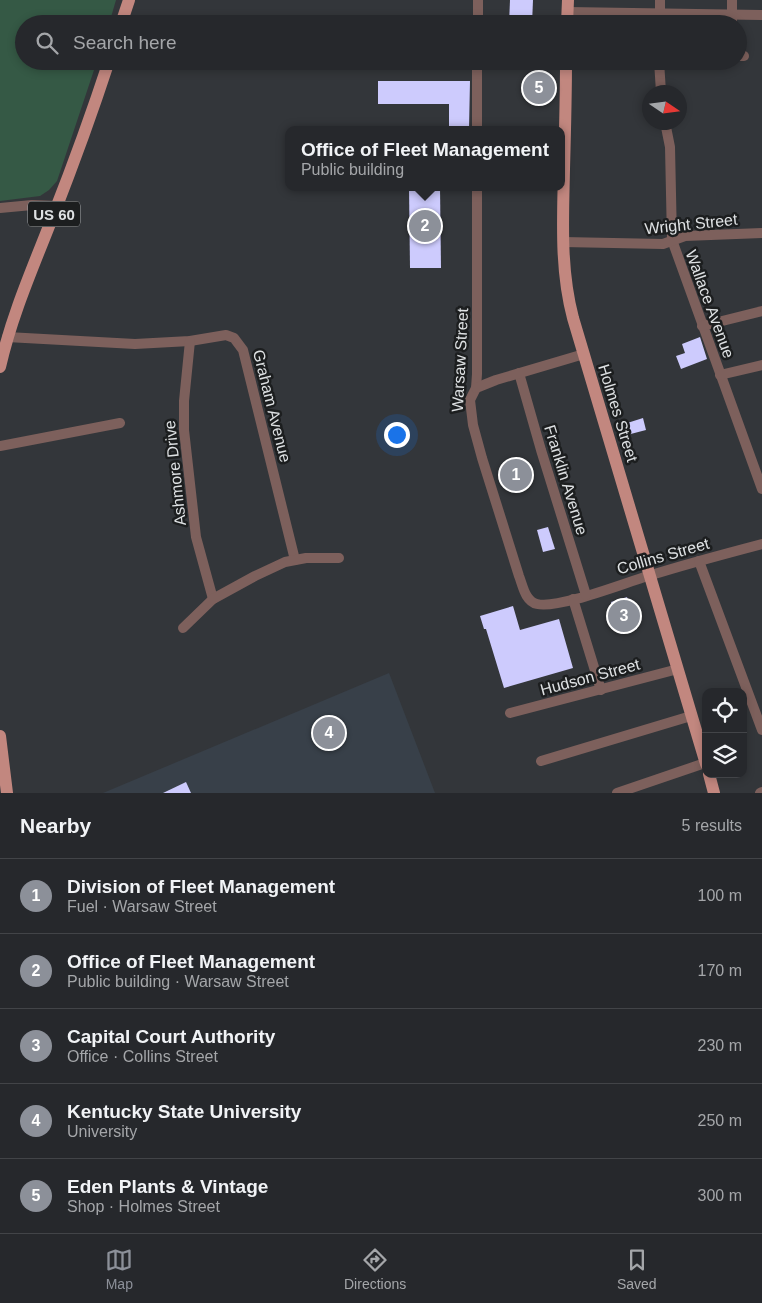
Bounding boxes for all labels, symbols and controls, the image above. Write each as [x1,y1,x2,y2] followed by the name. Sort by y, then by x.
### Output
[15,15,747,70] search box
[33,29,61,57] icon: search
[73,32,177,53] text: Search here
[523,69,555,107] pin: 5
[642,85,687,130] north arrow
[285,126,565,191] popup
[301,139,549,160] text: Office of Fleet Management
[301,161,404,178] text: Public building
[28,202,80,226] road number: US 60
[409,207,441,245] pin: 2
[644,211,739,237] street label: Wright Street
[683,248,737,360] street label: Wallace Avenue
[449,307,471,413] street label: Warsaw Street
[250,348,294,464] street label: Graham Avenue
[595,362,641,464] street label: Holmes Street
[161,419,189,527] street label: Ashmore Drive
[384,422,410,448] your location
[541,423,591,537] street label: Franklin Avenue
[500,456,532,494] pin: 1
[615,535,712,577] street label: Collins Street
[608,597,640,635] pin: 3
[538,655,642,698] street label: Hudson Street
[702,688,747,778] map controls
[702,688,747,733] button: locate
[313,714,345,752] pin: 4
[702,733,747,778] button: layers
[20,814,91,837] text: Nearby
[682,817,742,834] text: 5 results
[67,876,335,897] text: Division of Fleet Management
[32,887,40,904] text: 1
[698,887,742,904] text: 100 m
[67,898,217,915] text: Fuel · Warsaw Street
[67,951,315,972] text: Office of Fleet Management
[32,962,40,979] text: 2
[698,962,742,979] text: 170 m
[67,973,289,990] text: Public building · Warsaw Street
[67,1026,275,1047] text: Capital Court Authority
[32,1037,40,1054] text: 3
[698,1037,742,1054] text: 230 m
[67,1048,218,1065] text: Office · Collins Street
[67,1101,301,1122] text: Kentucky State University
[32,1112,40,1129] text: 4
[698,1112,742,1129] text: 250 m
[67,1123,137,1140] text: University
[67,1176,268,1197] text: Eden Plants & Vintage
[32,1187,40,1204] text: 5
[698,1187,742,1204] text: 300 m
[67,1198,220,1215] text: Shop · Holmes Street
[105,1246,133,1292] tab: Map
[344,1246,406,1292] tab: Directions
[617,1246,657,1292] tab: Saved

